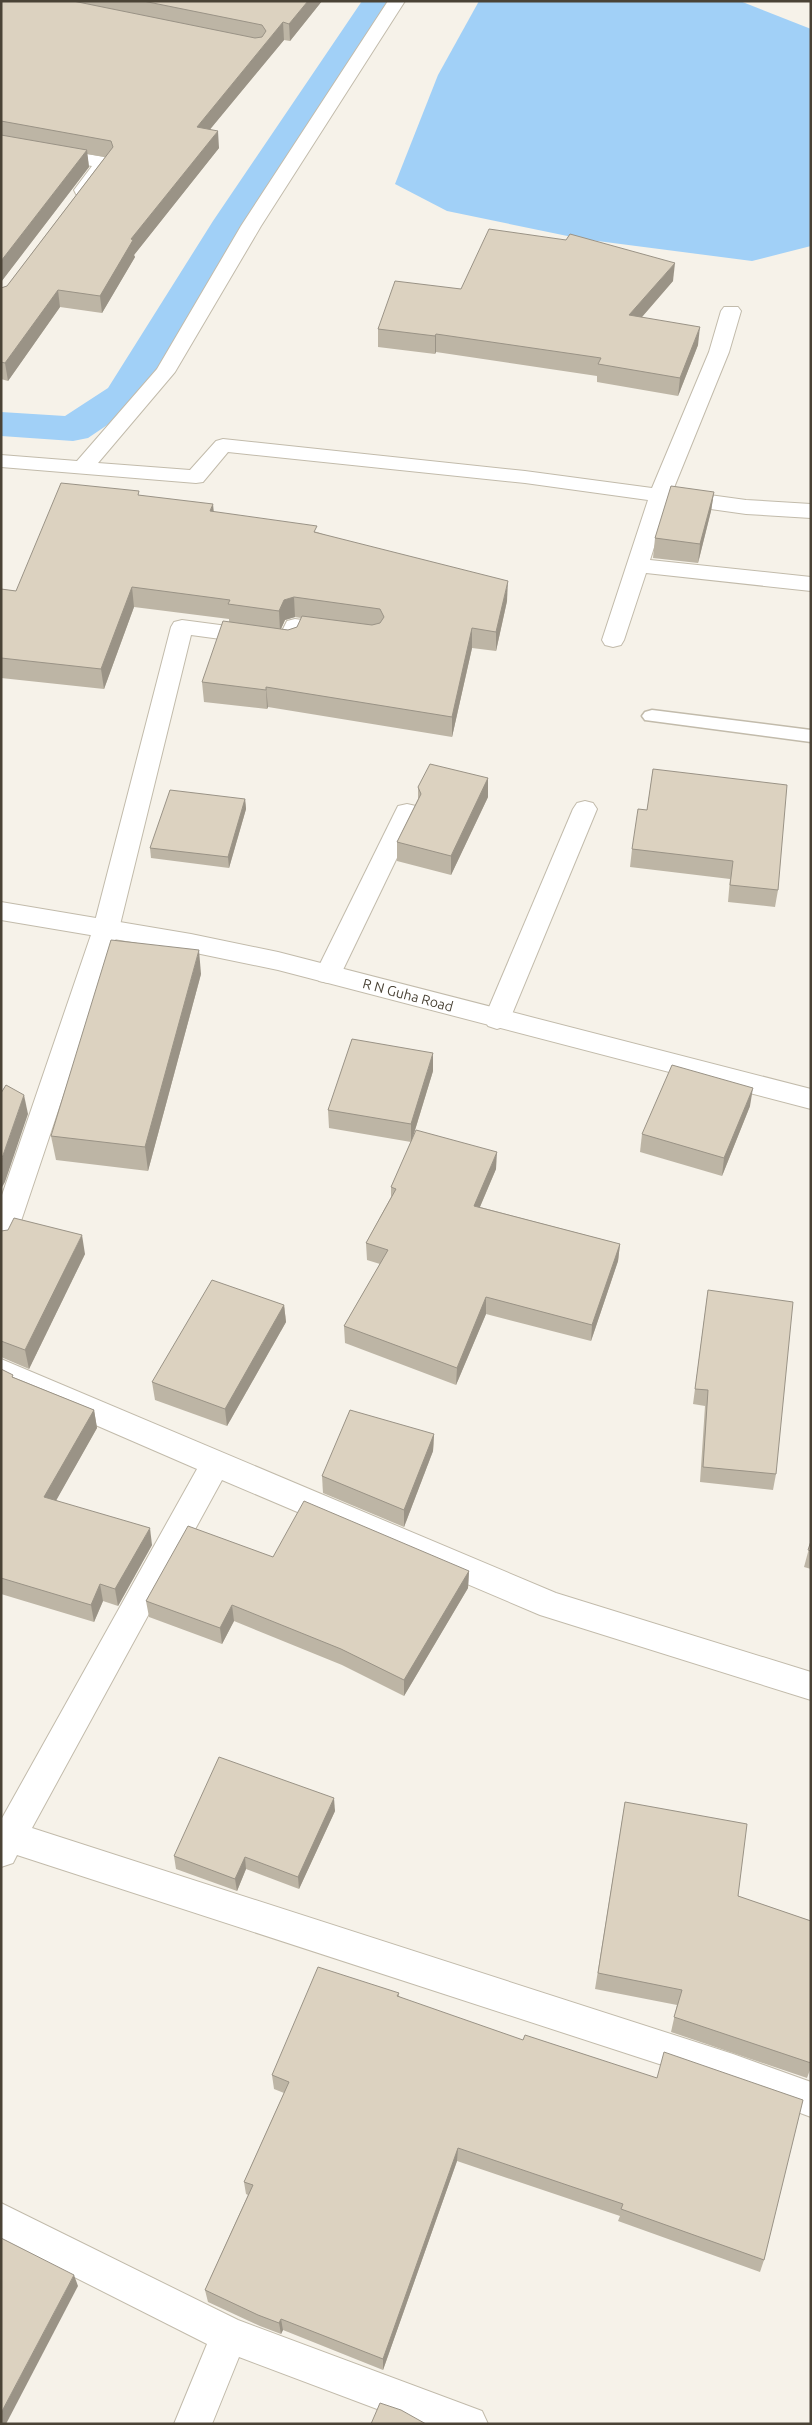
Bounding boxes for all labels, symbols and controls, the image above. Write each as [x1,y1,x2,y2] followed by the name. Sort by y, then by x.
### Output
[361,975,455,1015] street label: R N Guha Road

